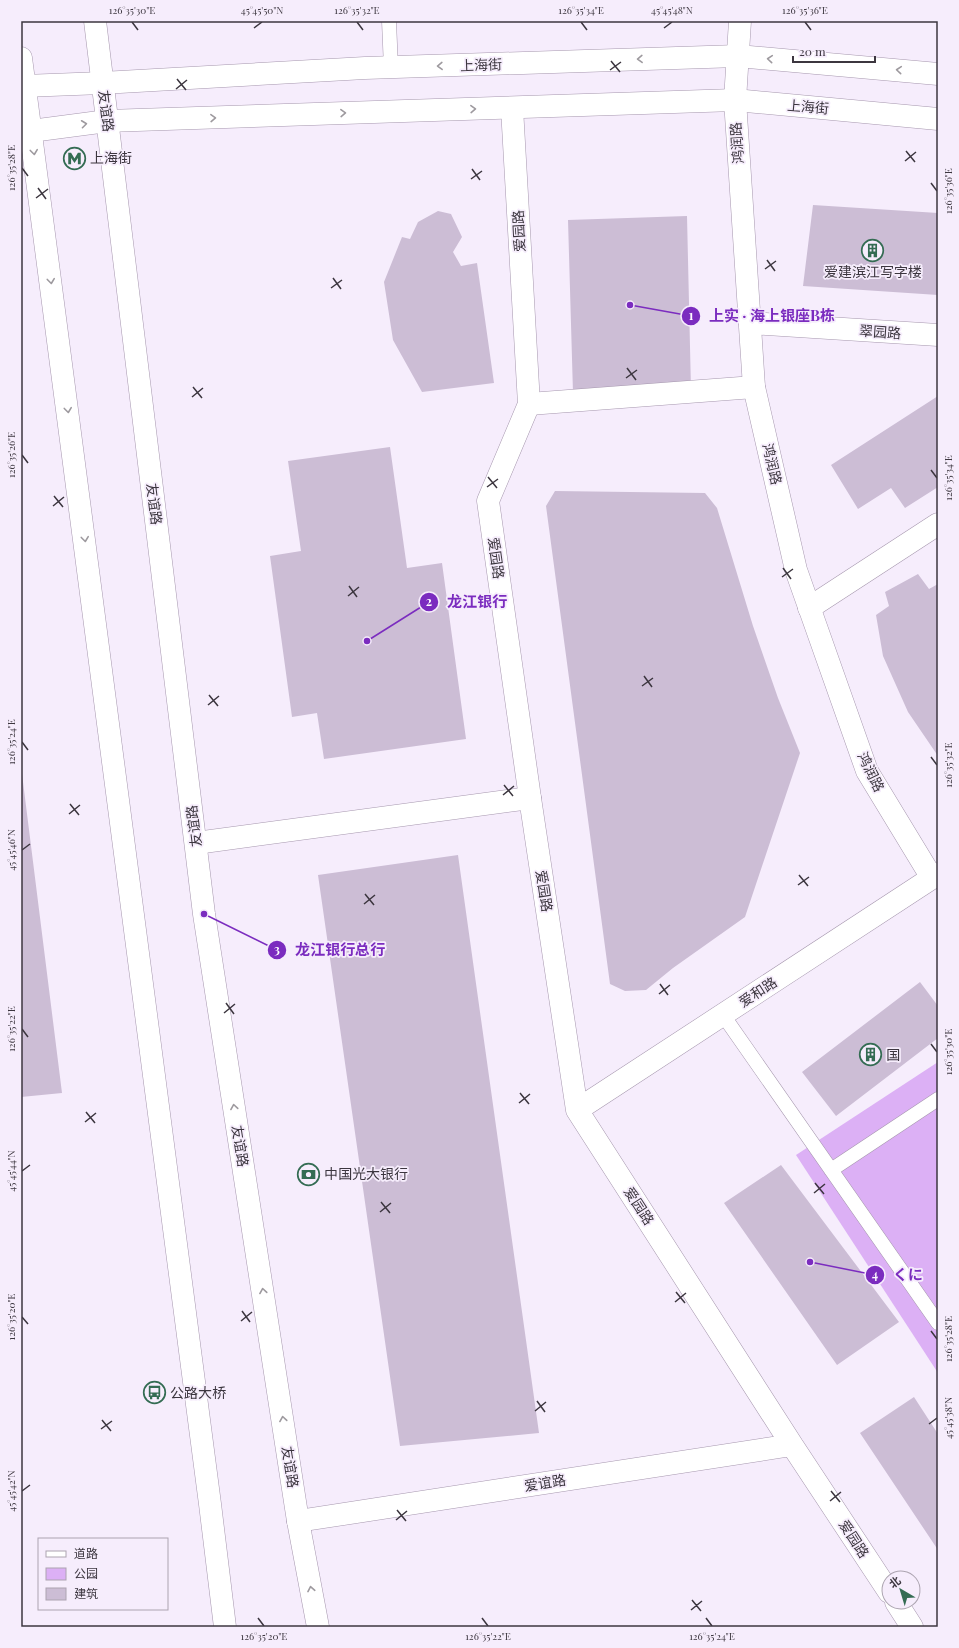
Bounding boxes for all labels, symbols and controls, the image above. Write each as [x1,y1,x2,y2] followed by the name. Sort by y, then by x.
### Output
[109,3,155,17] text: 126°35'30"E
[241,3,283,17] text: 45°45'50"N
[334,3,380,17] text: 126°35'32"E
[558,3,604,17] text: 126°35'34"E
[651,3,693,17] text: 45°45'48"N
[782,3,828,17] text: 126°35'36"E
[793,38,875,64] scale bar
[799,43,826,59] text: 20 m
[460,54,502,75] street label: 上海街
[767,54,773,63] one-way arrow
[637,55,643,63] one-way arrow
[437,62,443,70] one-way arrow
[896,66,902,75] one-way arrow
[95,89,118,133] street label: 友谊路
[786,95,830,118] street label: 上海街
[470,105,476,113] one-way arrow
[340,109,346,117] one-way arrow
[210,113,216,122] one-way arrow
[81,120,87,129] one-way arrow
[726,121,747,165] street label: 鸿润路
[4,145,18,191] text: 126°35'28"E
[62,145,88,171] metro station icon: 上海街
[90,148,132,167] place label: 上海街
[29,149,38,155] one-way arrow
[941,168,955,214] text: 126°35'36"E
[508,210,529,252] street label: 爱园路
[860,237,886,263] building icon: 爱建滨江写字楼
[824,262,922,281] place label: 爱建滨江写字楼
[46,278,55,284] one-way arrow
[681,302,843,329] callout: 上实 · 海上银座B栋
[709,305,835,325] text: 上实 · 海上银座B栋
[689,307,694,323] text: 1
[858,321,902,342] street label: 翠园路
[63,407,72,413] one-way arrow
[4,432,18,478] text: 126°35'26"E
[759,441,786,486] street label: 鸿润路
[941,455,955,501] text: 126°35'34"E
[143,482,166,526] street label: 友谊路
[80,536,89,542] one-way arrow
[484,536,509,580] street label: 爱园路
[419,588,515,615] callout: 龙江银行
[447,591,507,611] text: 龙江银行
[426,593,432,609] text: 2
[4,719,18,765] text: 126°35'24"E
[941,742,955,788] text: 126°35'32"E
[854,749,889,795] street label: 鸿润路
[182,804,205,848] street label: 友谊路
[4,829,18,871] text: 45°45'46"N
[532,869,557,913] street label: 爱园路
[267,936,393,963] callout: 龙江银行总行
[295,939,385,959] text: 龙江银行总行
[274,941,280,957] text: 3
[735,972,781,1011] street label: 爱和路
[4,1006,18,1052] text: 126°35'22"E
[941,1029,955,1075] text: 126°35'30"E
[857,1042,883,1068] building icon: 国
[886,1045,900,1064] place label: 国
[230,1104,239,1110] one-way arrow
[228,1124,253,1168] street label: 友谊路
[4,1150,18,1192] text: 45°45'44"N
[295,1161,321,1187] bank icon: 中国光大银行
[324,1164,408,1183] place label: 中国光大银行
[620,1183,659,1229] street label: 爱园路
[865,1261,931,1288] callout: くに
[893,1264,923,1284] text: くに
[872,1266,878,1282] text: 4
[259,1288,268,1294] one-way arrow
[4,1294,18,1340] text: 126°35'20"E
[941,1316,955,1362] text: 126°35'28"E
[141,1380,167,1406] bus stop icon: 公路大桥
[170,1383,226,1402] place label: 公路大桥
[941,1397,955,1439] text: 45°45'38"N
[279,1416,288,1422] one-way arrow
[278,1445,303,1489] street label: 友谊路
[4,1470,18,1512] text: 45°45'42"N
[523,1470,567,1495] street label: 爱谊路
[835,1516,874,1562] street label: 爱园路
[38,1538,168,1610] legend
[74,1545,98,1561] text: 道路
[74,1565,98,1581] text: 公园
[881,1570,921,1610] north arrow
[886,1572,903,1591] text: 北
[74,1585,98,1601] text: 建筑
[307,1586,316,1592] one-way arrow
[241,1629,287,1643] text: 126°35'20"E
[465,1629,511,1643] text: 126°35'22"E
[689,1629,735,1643] text: 126°35'24"E

